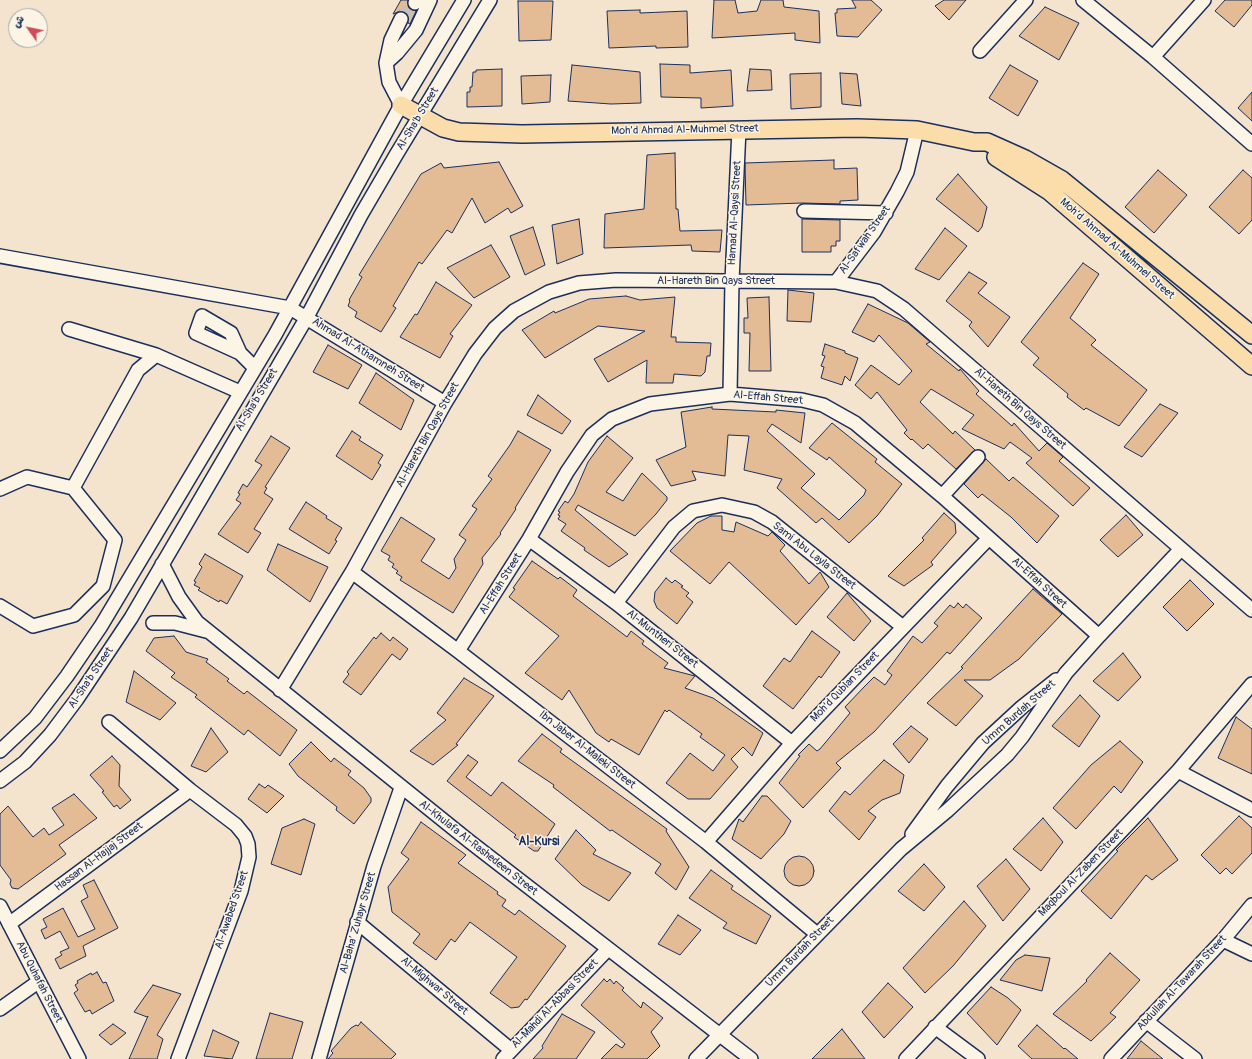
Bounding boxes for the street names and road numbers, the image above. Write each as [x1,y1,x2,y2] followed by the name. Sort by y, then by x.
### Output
[394,85,442,153] street label: Al-Sha'b Street
[611,122,759,138] street label: Moh’d Ahmad Al-Muhmel Street
[726,160,744,266] street label: Hamad Al-Qaysi Street
[1057,196,1177,302] street label: Moh’d Ahmad Al-Muhmel Street
[837,203,893,277] street label: Al-Safwah Street
[657,274,775,288] street label: Al-Hareth Bin Qays Street
[309,315,427,395] street label: Ahmad Al-Athamneh Street
[971,365,1069,453] street label: Al-Hareth Bin Qays Street
[233,366,281,434] street label: Al-Sha'b Street
[394,380,462,490] street label: Al-Hareth Bin Qays Street
[733,388,803,408] street label: Al-Effah Street
[770,519,858,593] street label: Sami Abu Layla Street
[477,551,525,617] street label: Al-Effah Street
[1009,555,1069,611] street label: Al-Effah Street
[624,607,700,671] street label: Al-Muntheri Street
[66,645,116,711] street label: Al-Sha'b Street
[808,649,882,725] street label: Moh’d Qublan Street
[980,678,1058,748] street label: Umm Burdah Street
[536,708,638,792] street label: Ibn Jaber Al-Maleki Street
[416,798,540,898] street label: Al-Khulafa Al-Rashedeen Street
[52,820,146,894] street label: Hassan Al-Hajjaj Street
[1036,827,1126,919] street label: Maqboul Al-Zaben Street
[212,869,252,951] street label: Al-Awabed Street
[337,871,379,975] street label: Al-Baha’ Zuhayr Street
[763,914,837,990] street label: Umm Burdah Street
[1134,933,1230,1033] street label: Abdullah Al-Tawarah Street
[13,939,65,1025] street label: Abu Quhafah Street
[398,954,470,1018] street label: Al-Mighwar Street
[509,957,601,1051] street label: Al-Mahdi Al-Abbasi Street

